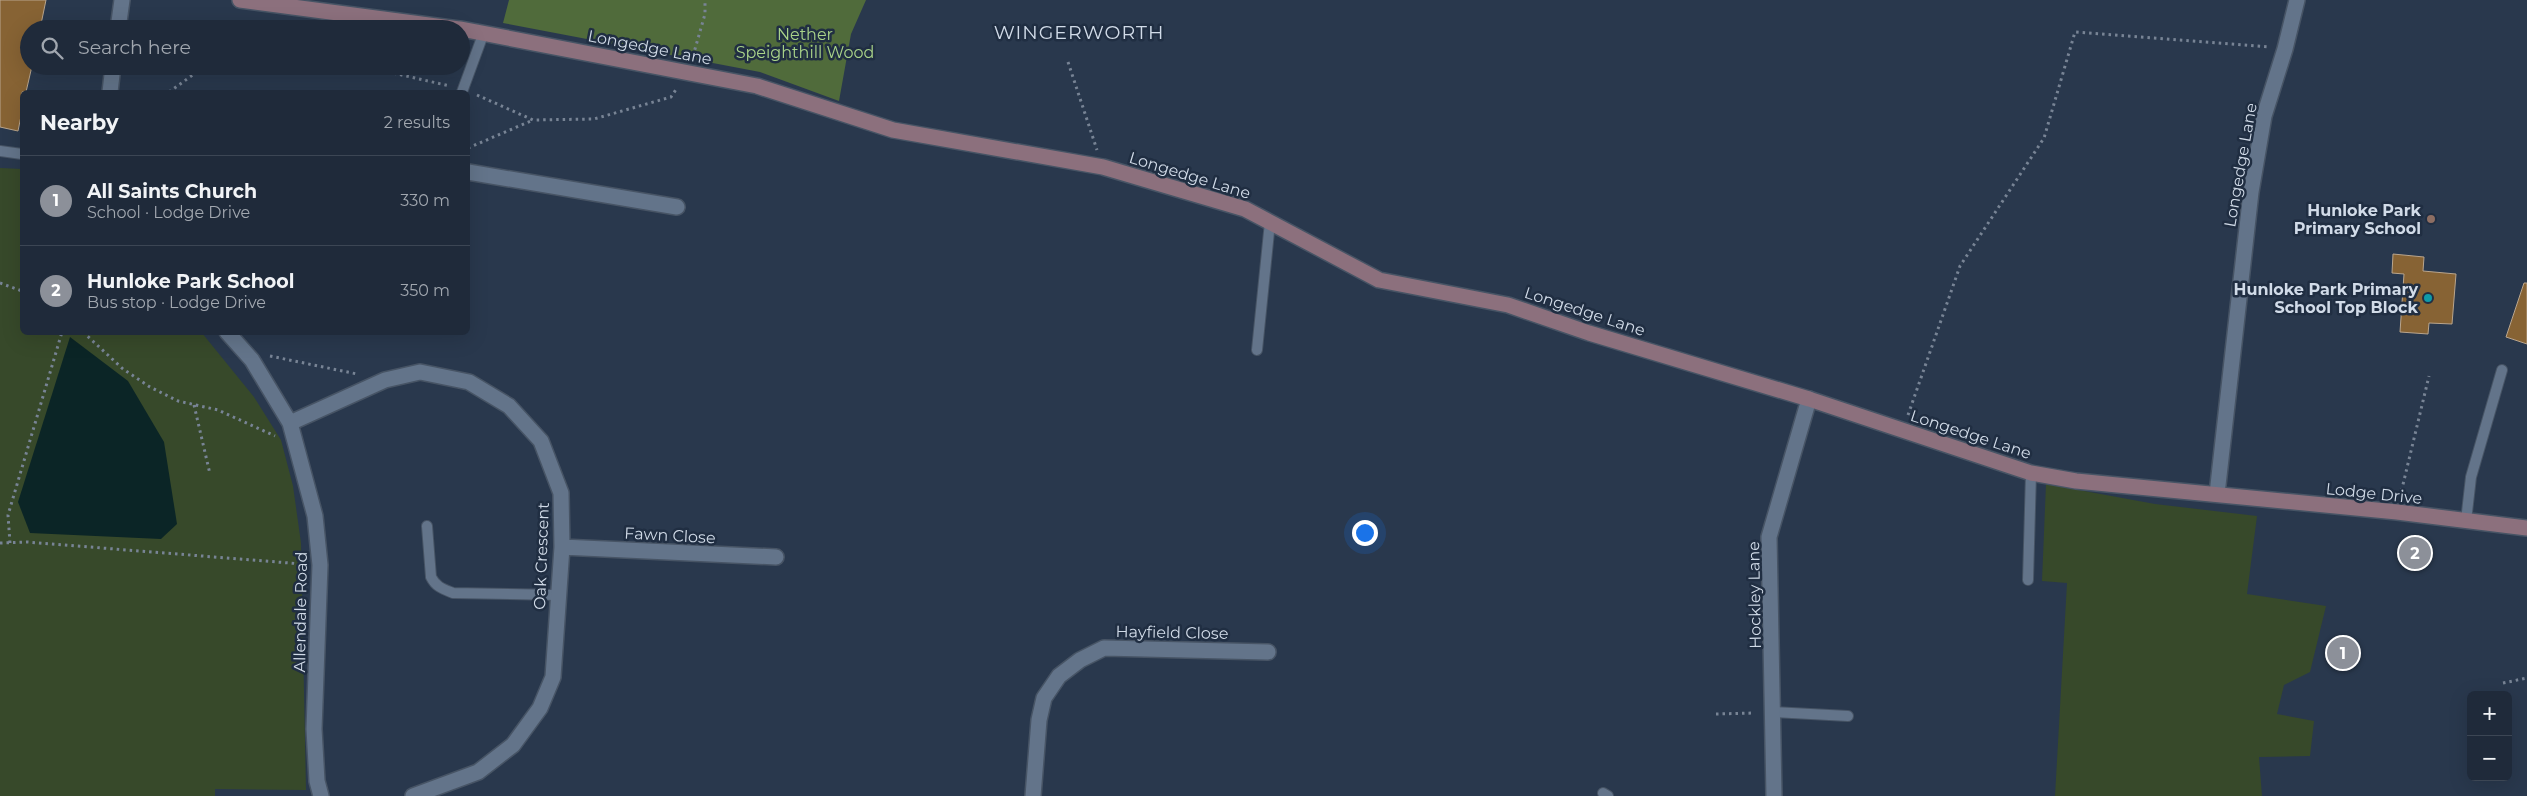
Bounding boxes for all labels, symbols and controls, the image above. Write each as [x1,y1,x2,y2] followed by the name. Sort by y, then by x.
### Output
[20,20,470,75] search box
[994,21,1164,44] district label: WINGERWORTH
[736,25,874,62] park label: Nether Speighthill Wood
[586,26,713,69] street label: Longedge Lane
[38,34,66,62] icon: search
[78,36,191,59] text: Search here
[2220,102,2261,229] street label: Longedge Lane
[40,110,119,135] text: Nearby
[384,113,450,132] text: 2 results
[1127,148,1253,203] street label: Longedge Lane
[87,180,257,203] text: All Saints Church
[53,191,59,210] text: 1
[400,191,450,210] text: 330 m
[2294,201,2422,238] place label: Hunloke Park Primary School
[87,203,250,222] text: School · Lodge Drive
[2425,213,2437,225] marker: Hunloke Park Primary School
[87,270,294,293] text: Hunloke Park School
[2233,280,2419,317] place label: Hunloke Park Primary School Top Block
[51,281,61,300] text: 2
[400,281,450,300] text: 350 m
[1522,283,1648,340] street label: Longedge Lane
[2422,292,2434,304] marker: Hunloke Park Primary School Top Block
[87,293,266,312] text: Bus stop · Lodge Drive
[1908,406,2034,463] street label: Longedge Lane
[2325,479,2423,508] street label: Lodge Drive
[530,501,553,610] street label: Oak Crescent
[1352,520,1378,546] your location
[624,524,716,547] street label: Fawn Close
[2399,534,2431,572] pin: 2
[1744,541,1765,649] street label: Hockley Lane
[290,551,311,673] street label: Allendale Road
[1115,622,1229,643] street label: Hayfield Close
[2327,634,2359,672] pin: 1
[2467,691,2512,781] map controls
[2467,691,2512,736] button: +
[2467,736,2512,781] button: −

